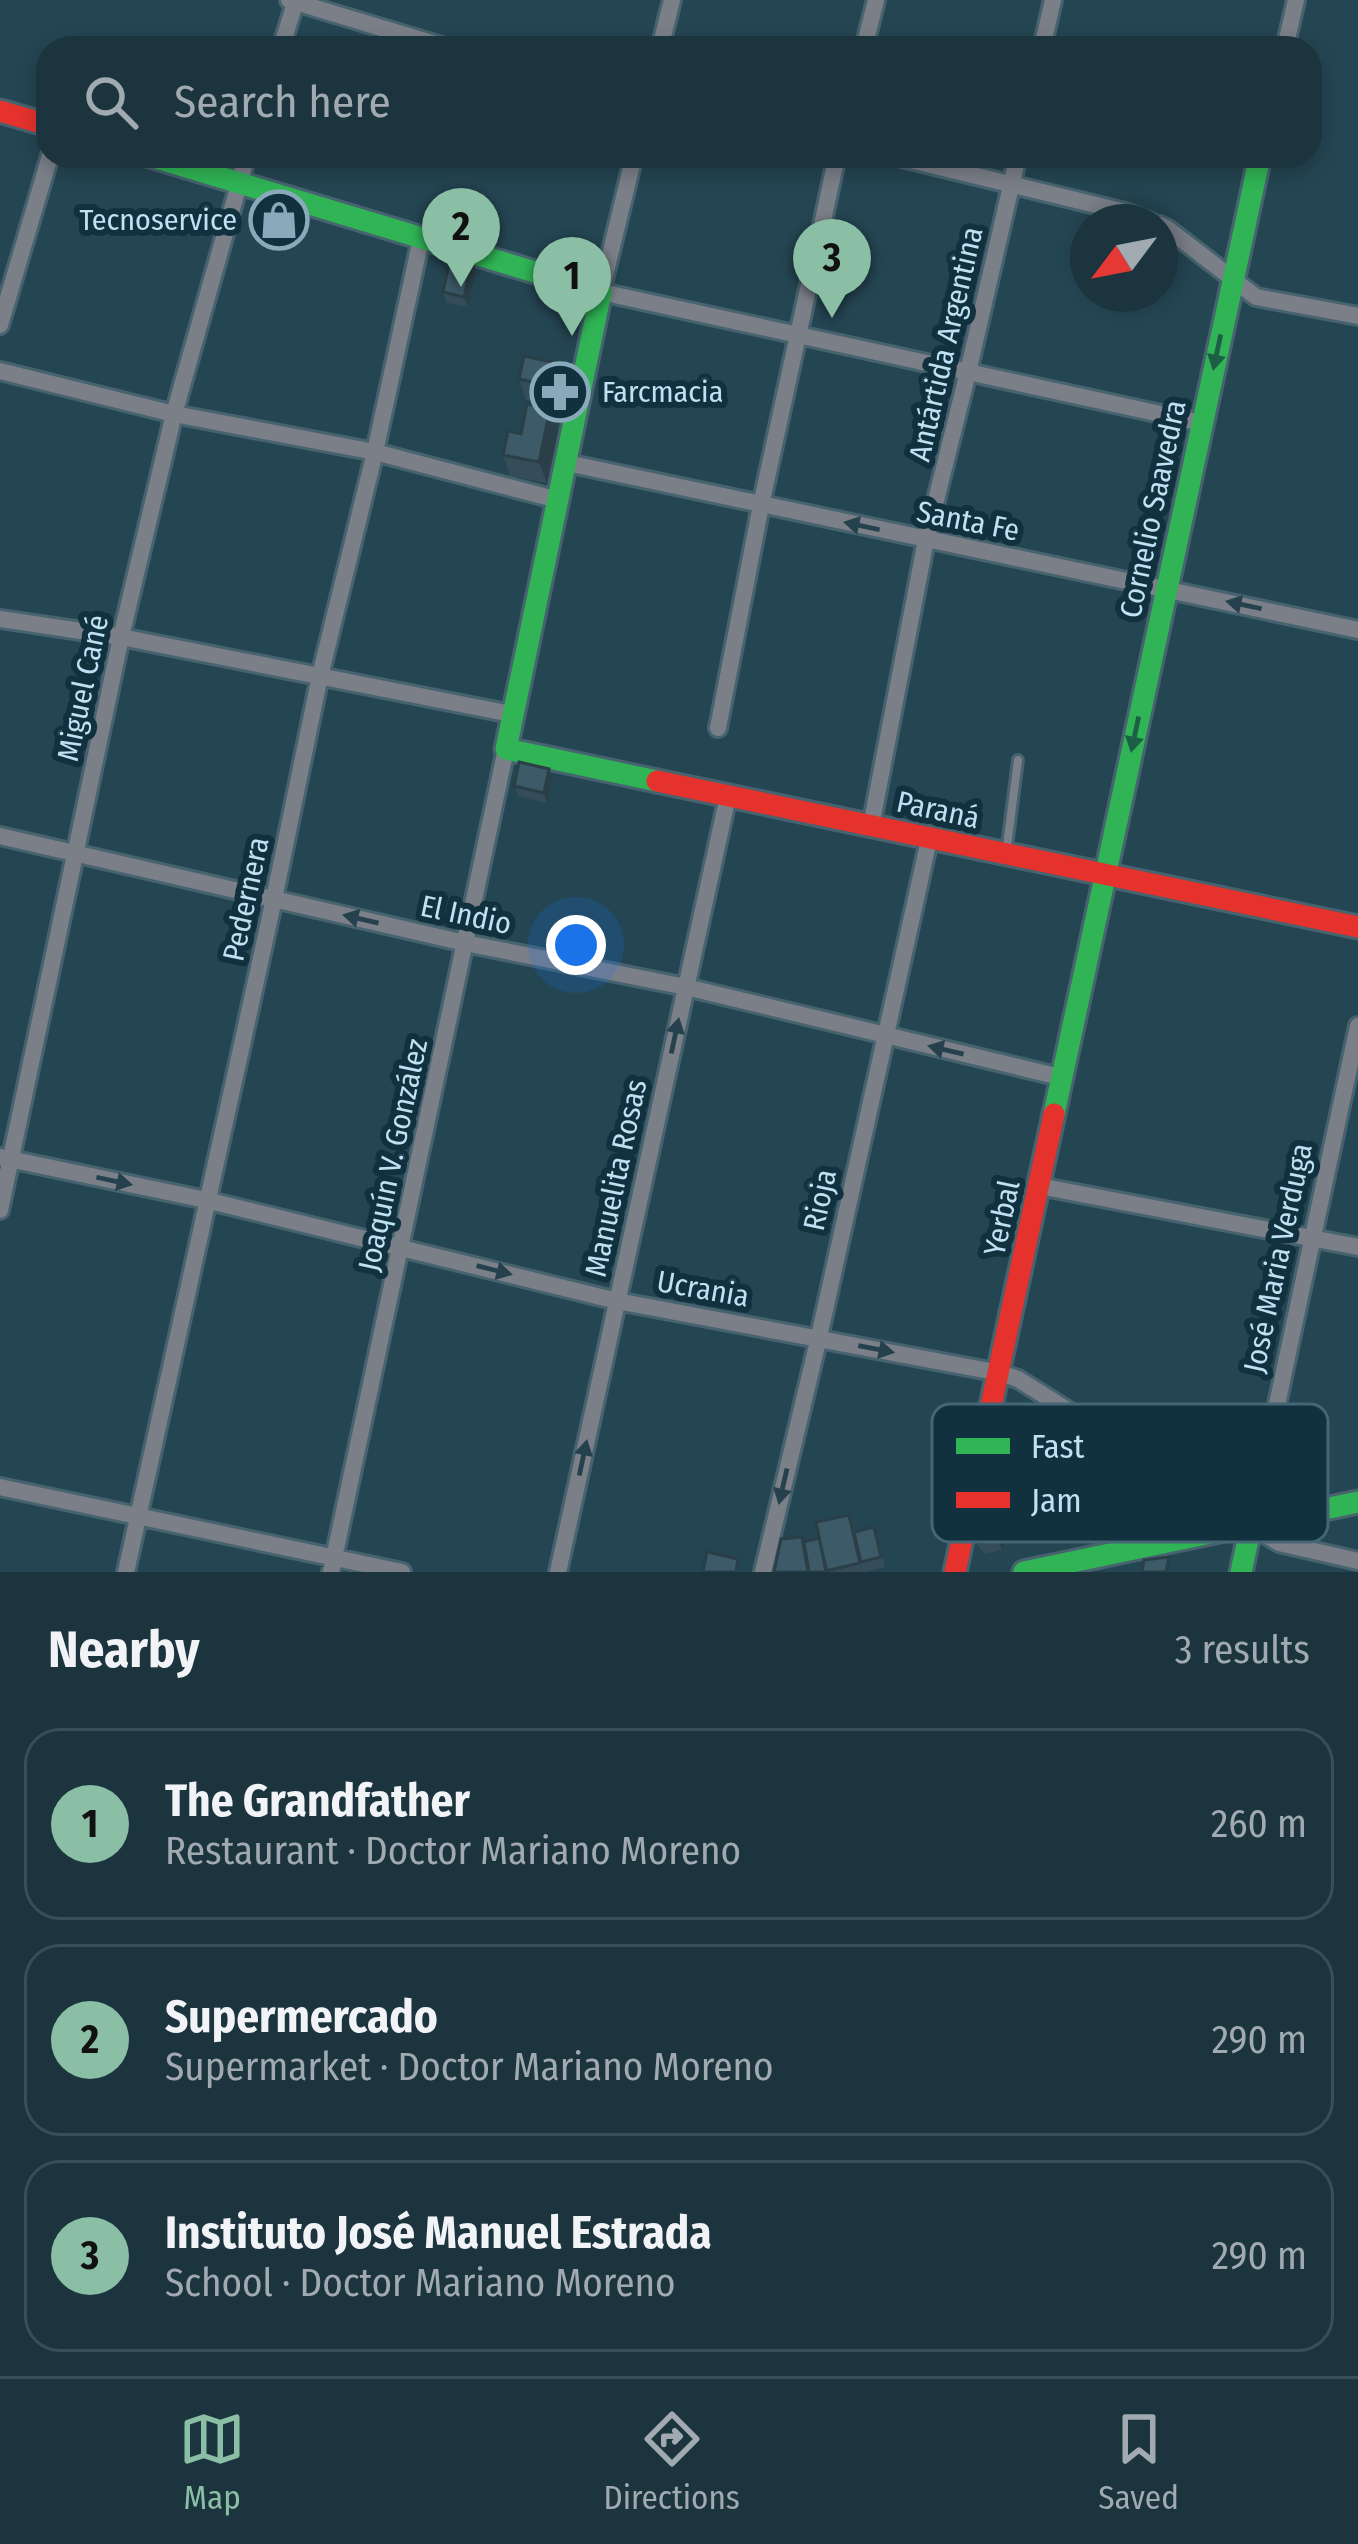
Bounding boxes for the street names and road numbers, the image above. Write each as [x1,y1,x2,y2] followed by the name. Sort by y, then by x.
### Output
[902,223,990,465] street label: Antártida Argentina
[1112,397,1194,621] street label: Cornelio Saavedra
[914,493,1022,549] street label: Santa Fe
[50,612,116,764] street label: Miguel Cané
[893,784,983,836] street label: Paraná
[215,834,277,964] street label: Pedernera
[417,888,515,942] street label: El Indio
[351,1035,435,1274] street label: Joaquín V. González
[578,1076,654,1280] street label: Manuelita Rosas
[1236,1140,1320,1376] street label: José Maria Verduga
[796,1166,844,1234] street label: Rioja
[976,1177,1028,1259] street label: Yerbal
[654,1263,752,1315] street label: Ucrania

